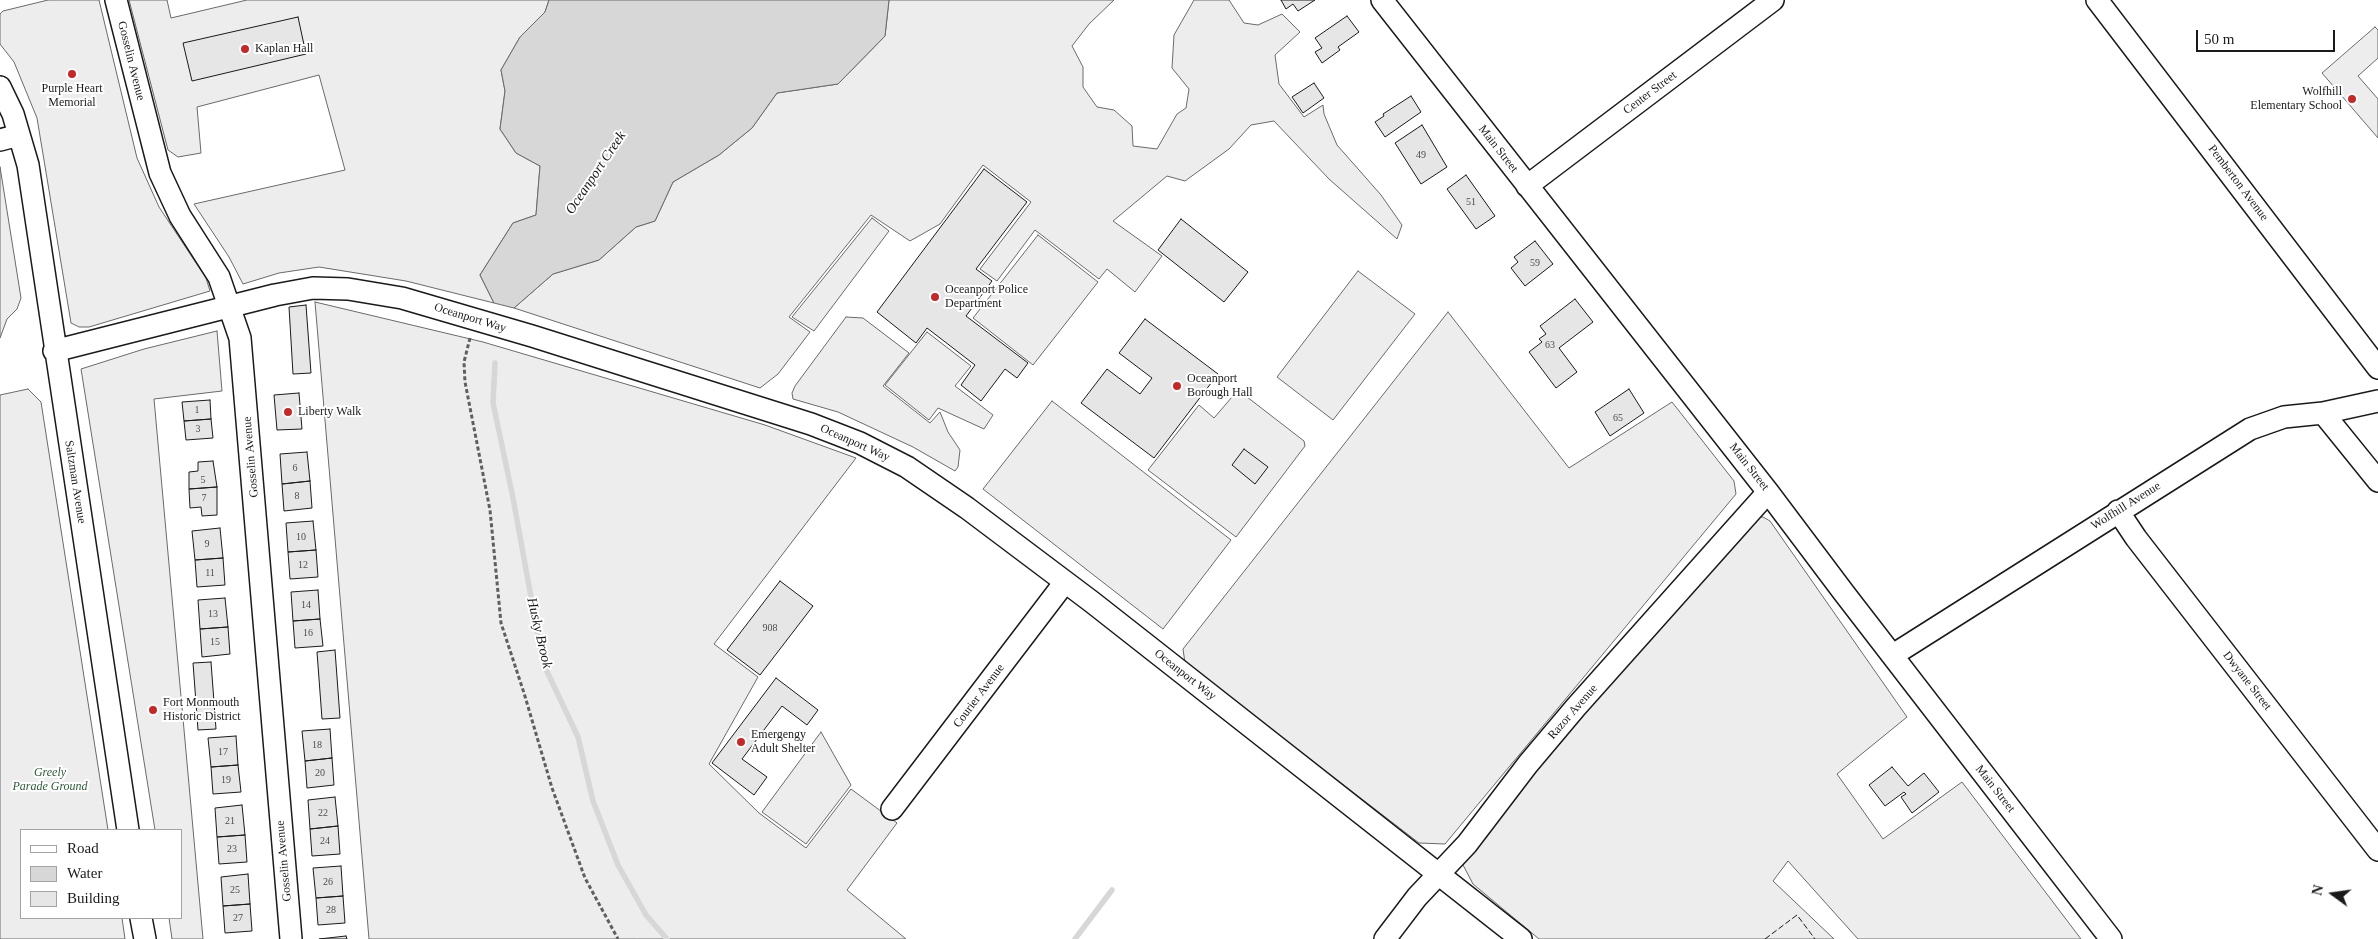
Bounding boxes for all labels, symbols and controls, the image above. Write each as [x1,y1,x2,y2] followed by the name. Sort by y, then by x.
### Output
[114,20,148,102] street label: Gosselin Avenue
[2198,20,2337,52] scale bar
[2204,31,2234,47] text: 50 m
[255,42,313,56] place label: Kaplan Hall
[239,43,251,55] marker: Kaplan Hall
[66,68,78,80] marker: Purple Heart Memorial
[1621,68,1679,118] street label: Center Street
[42,82,102,110] place label: Purple Heart Memorial
[2250,85,2342,113] place label: Wolfhill Elementary School
[2346,93,2358,105] marker: Wolfhill Elementary School
[1475,122,1521,176] street label: Main Street
[562,128,630,218] water label: Oceanport Creek
[2205,142,2271,224] street label: Pemberton Avenue
[1416,149,1426,161] house number: 49
[1466,196,1476,208] house number: 51
[1530,257,1540,269] house number: 59
[945,283,1028,311] place label: Oceanport Police Department
[929,291,941,303] marker: Oceanport Police Department
[432,300,508,336] street label: Oceanport Way
[1545,339,1555,351] house number: 63
[1187,372,1253,400] place label: Oceanport Borough Hall
[1171,380,1183,392] marker: Oceanport Borough Hall
[194,404,200,416] house number: 1
[298,405,361,419] place label: Liberty Walk
[282,406,294,418] marker: Liberty Walk
[1613,412,1623,424] house number: 65
[240,416,262,498] street label: Gosselin Avenue
[818,421,892,465] street label: Oceanport Way
[196,423,200,435] house number: 3
[61,439,89,525] street label: Saltzman Avenue
[1726,440,1772,494] street label: Main Street
[292,462,298,474] house number: 6
[200,474,206,486] house number: 5
[2089,479,2163,533] street label: Wolfhill Avenue
[294,490,300,502] house number: 8
[202,492,206,504] house number: 7
[296,531,306,543] house number: 10
[204,538,210,550] house number: 9
[298,559,308,571] house number: 12
[205,567,215,579] house number: 11
[523,596,555,670] water label: Husky Brook
[301,599,311,611] house number: 14
[208,608,218,620] house number: 13
[762,622,778,634] house number: 908
[303,627,313,639] house number: 16
[210,636,220,648] house number: 15
[1151,646,1219,704] street label: Oceanport Way
[2219,649,2275,713] street label: Dwyane Street
[950,661,1008,731] street label: Courier Avenue
[1545,682,1601,742] street label: Razor Avenue
[163,696,241,724] place label: Fort Monmouth Historic District
[147,704,159,716] marker: Fort Monmouth Historic District
[751,728,815,756] place label: Emergengy Adult Shelter
[735,736,747,748] marker: Emergengy Adult Shelter
[312,739,322,751] house number: 18
[218,746,228,758] house number: 17
[1972,762,2018,816] street label: Main Street
[12,766,88,794] park label: Greely Parade Ground
[315,767,325,779] house number: 20
[221,774,231,786] house number: 19
[318,807,328,819] house number: 22
[225,815,235,827] house number: 21
[273,820,295,902] street label: Gosselin Avenue
[20,829,182,919] legend
[320,835,330,847] house number: 24
[67,840,99,856] text: Road
[227,843,237,855] house number: 23
[67,865,102,881] text: Water
[2308,869,2358,919] north arrow
[323,876,333,888] house number: 26
[230,884,240,896] house number: 25
[2309,884,2326,897] text: N
[67,890,120,906] text: Building
[326,904,336,916] house number: 28
[233,912,243,924] house number: 27

